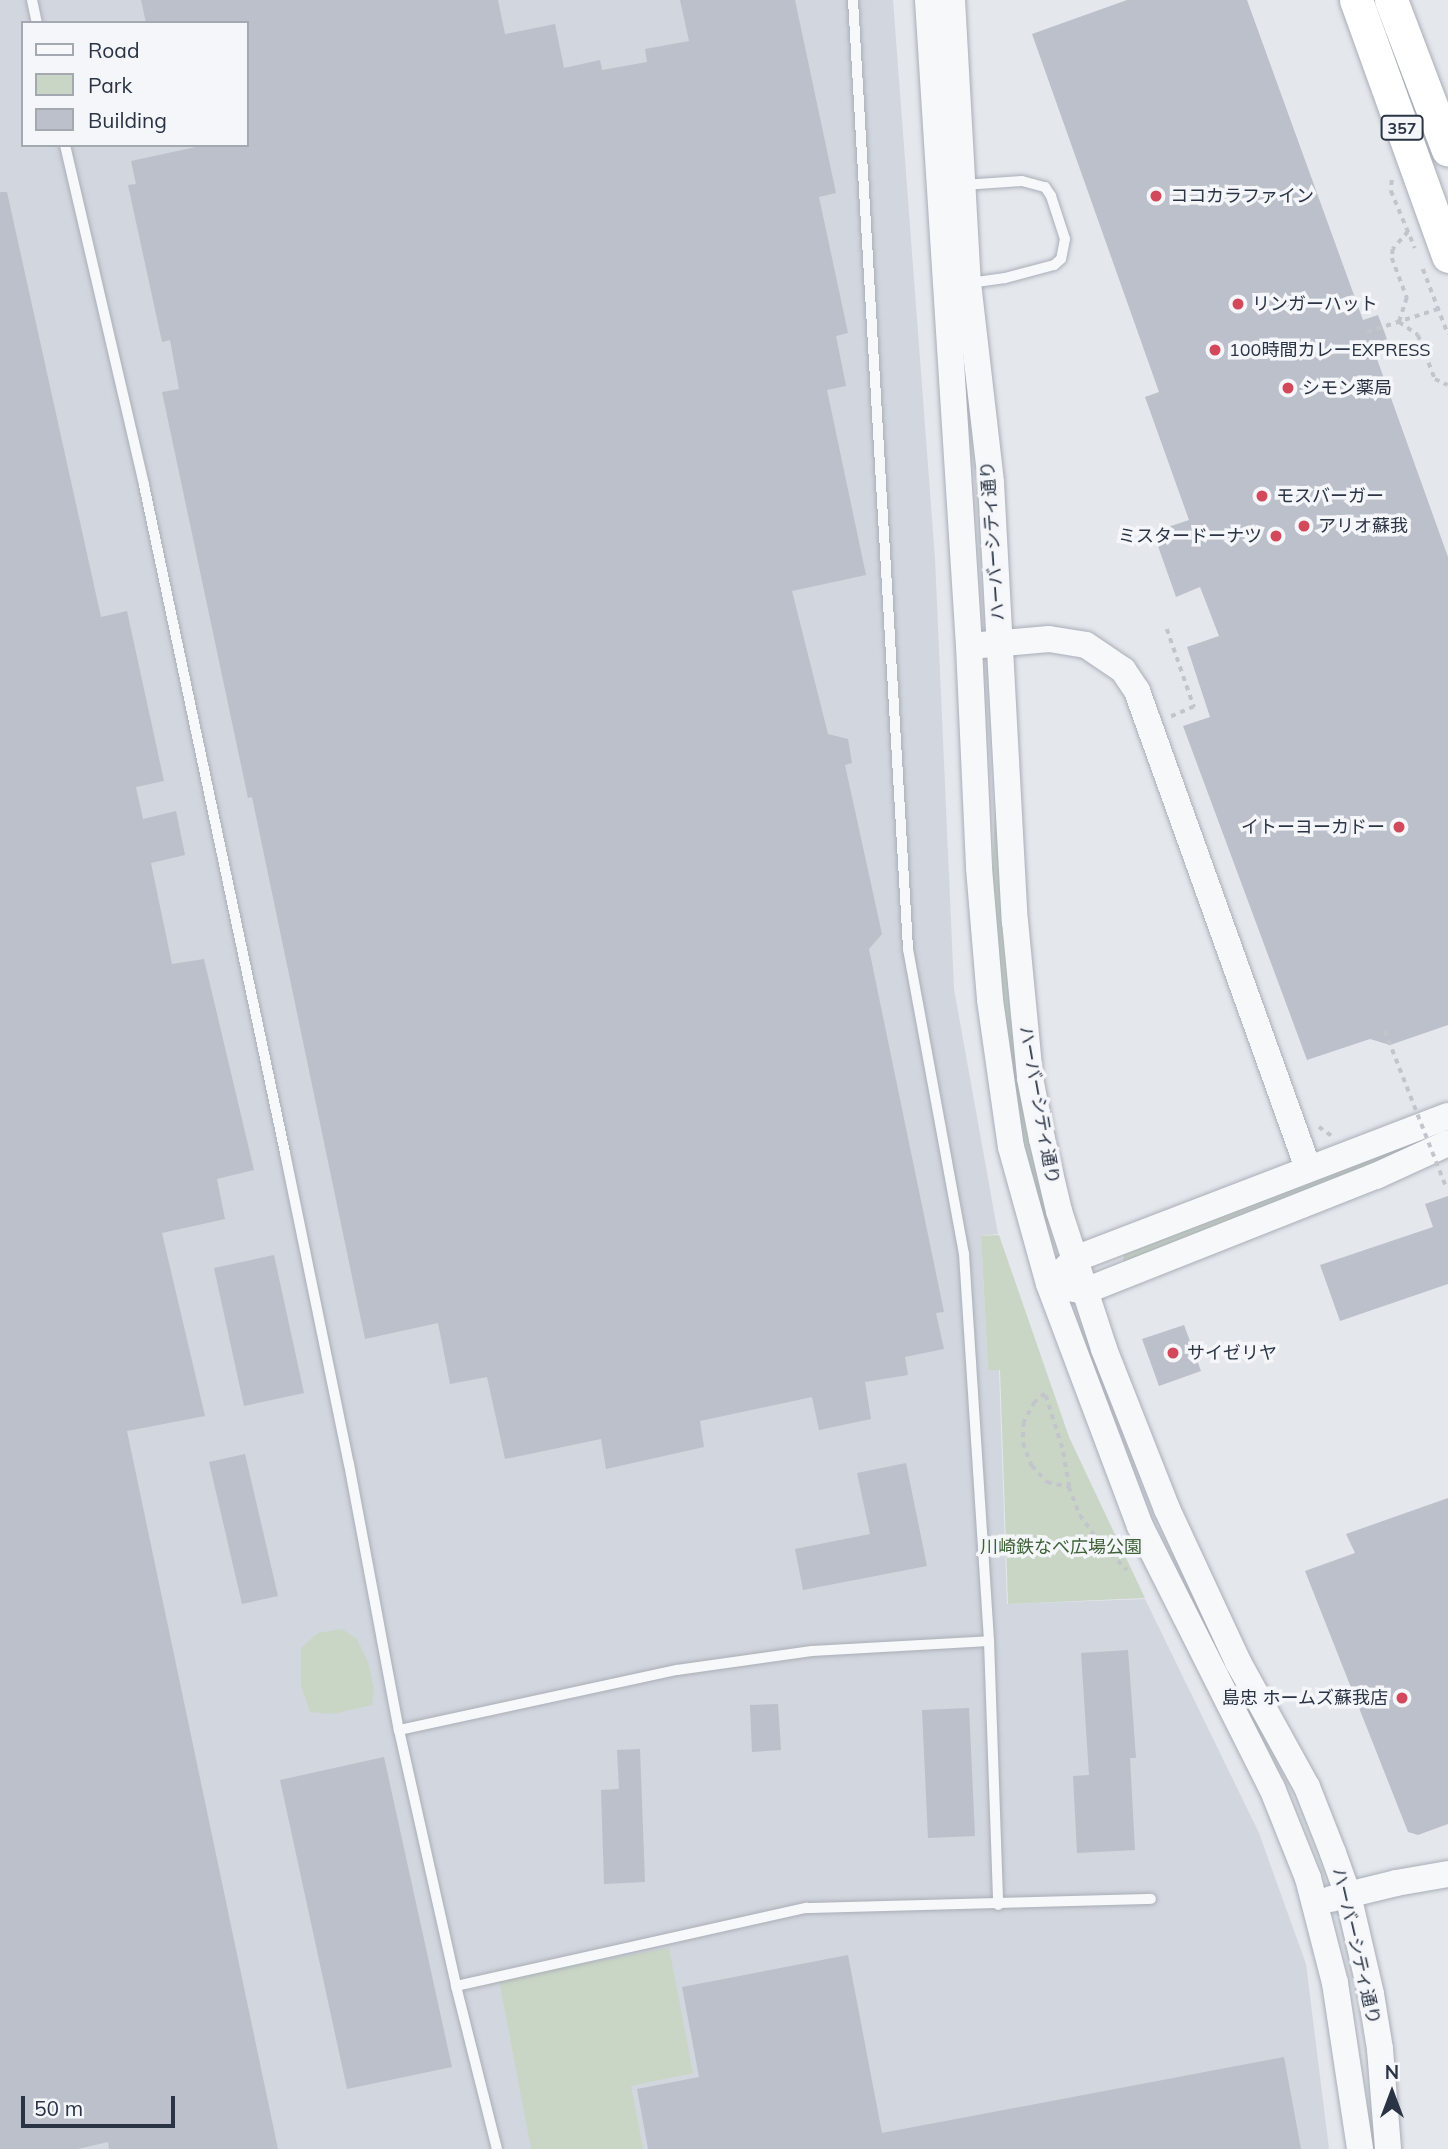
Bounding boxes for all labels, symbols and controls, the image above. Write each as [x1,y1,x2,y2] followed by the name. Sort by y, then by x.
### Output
[21,21,248,147] legend
[88,37,139,63] text: Road
[88,72,132,98] text: Park
[88,107,167,133] text: Building
[1379,116,1425,140] road number: 357
[1170,185,1314,207] place label: ココカラファイン
[1148,188,1164,204] marker: ココカラファイン
[1252,293,1378,315] place label: リンガーハット
[1230,296,1246,312] marker: リンガーハット
[1229,339,1431,361] place label: 100時間カレーEXPRESS
[1207,342,1223,358] marker: 100時間カレーEXPRESS
[1302,377,1392,399] place label: シモン薬局
[1280,380,1296,396] marker: シモン薬局
[977,459,1009,623] street label: ハーバーシティ通り
[1276,485,1384,507] place label: モスバーガー
[1254,488,1270,504] marker: モスバーガー
[1318,515,1408,537] place label: アリオ蘇我
[1296,518,1312,534] marker: アリオ蘇我
[1118,525,1262,547] place label: ミスタードーナツ
[1268,528,1284,544] marker: ミスタードーナツ
[1241,816,1385,838] place label: イトーヨーカドー
[1391,819,1407,835] marker: イトーヨーカドー
[1014,1023,1064,1187] street label: ハーバーシティ通り
[1187,1342,1277,1364] place label: サイゼリヤ
[1165,1345,1181,1361] marker: サイゼリヤ
[980,1536,1142,1558] park label: 川崎鉄なべ広場公園
[1221,1687,1388,1709] place label: 島忠 ホームズ蘇我店
[1394,1690,1410,1706] marker: 島忠 ホームズ蘇我店
[1327,1865,1385,2027] street label: ハーバーシティ通り
[1357,2058,1427,2128] north arrow
[1385,2060,1399,2084] text: N
[24,2082,178,2126] scale bar
[34,2095,83,2121] text: 50 m

